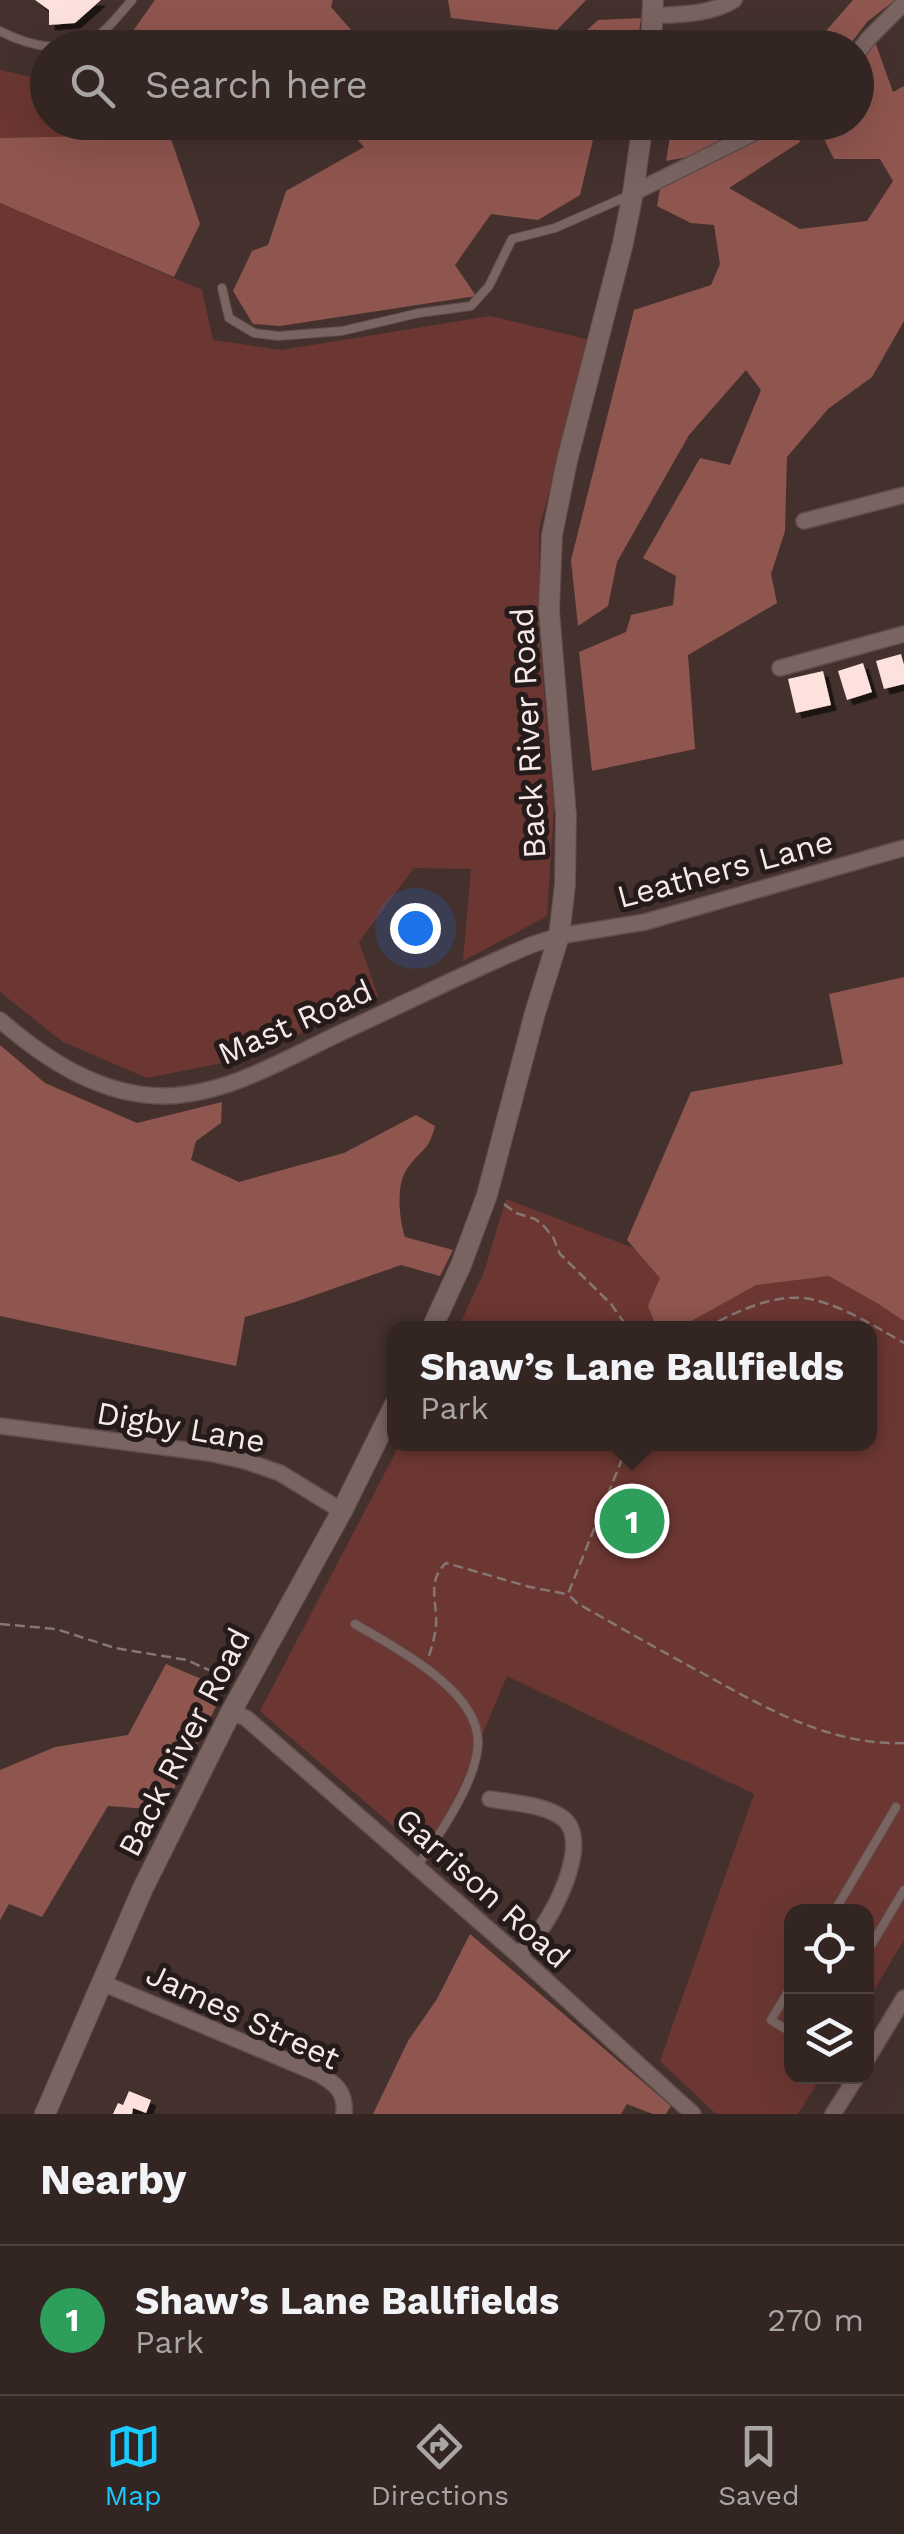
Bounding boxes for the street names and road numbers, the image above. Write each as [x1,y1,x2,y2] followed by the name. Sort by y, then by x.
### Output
[502,606,554,860] street label: Back River Road
[613,822,837,916] street label: Leathers Lane
[212,971,378,1073] street label: Mast Road
[94,1394,268,1460] street label: Digby Lane
[110,1621,258,1863] street label: Back River Road
[388,1800,578,1976] street label: Garrison Road
[140,1955,346,2077] street label: James Street

